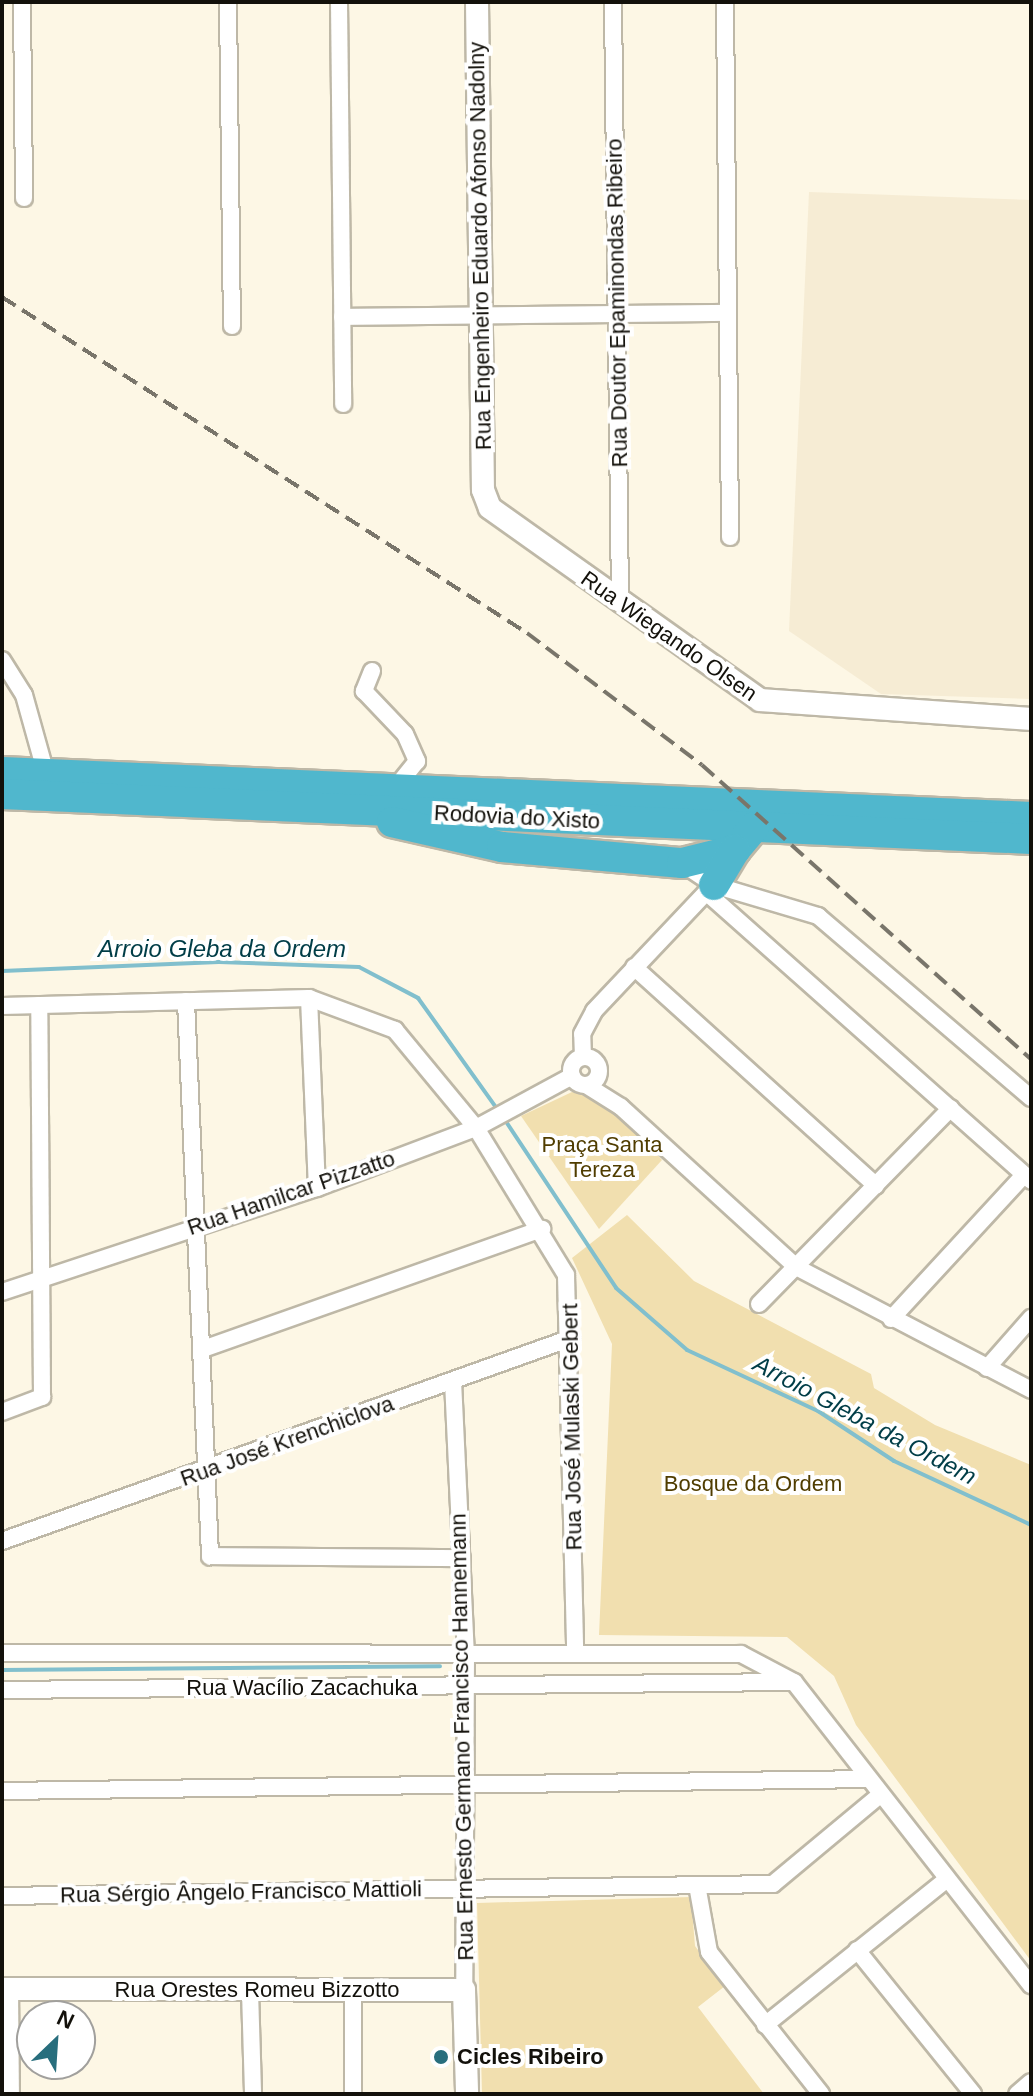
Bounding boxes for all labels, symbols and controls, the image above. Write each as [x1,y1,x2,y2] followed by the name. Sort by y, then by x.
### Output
[463,41,497,451] street label: Rua Engenheiro Eduardo Afonso Nadolny
[601,138,633,468] street label: Rua Doutor Epaminondas Ribeiro
[576,565,762,707] street label: Rua Wiegando Olsen
[433,799,601,835] street label: Rodovia do Xisto
[98,935,346,963] water label: Arroio Gleba da Ordem
[541,1131,663,1182] park label: Praça Santa Tereza
[184,1145,398,1241] street label: Rua Hamilcar Pizzatto
[557,1303,587,1551] street label: Rua José Mulaski Gebert
[749,1349,981,1491] water label: Arroio Gleba da Ordem
[177,1390,397,1492] street label: Rua José Krenchiclova
[664,1471,842,1497] park label: Bosque da Ordem
[445,1513,479,1961] street label: Rua Ernesto Germano Francisco Hannemann
[186,1675,418,1701] street label: Rua Wacílio Zacachuka
[60,1876,422,1908] street label: Rua Sérgio Ângelo Francisco Mattioli
[115,1977,399,2003] street label: Rua Orestes Romeu Bizzotto
[16,2000,96,2080] north arrow
[53,2005,78,2034] text: N
[457,2044,604,2070] place label: Cicles Ribeiro
[432,2048,450,2066] marker: Cicles Ribeiro

